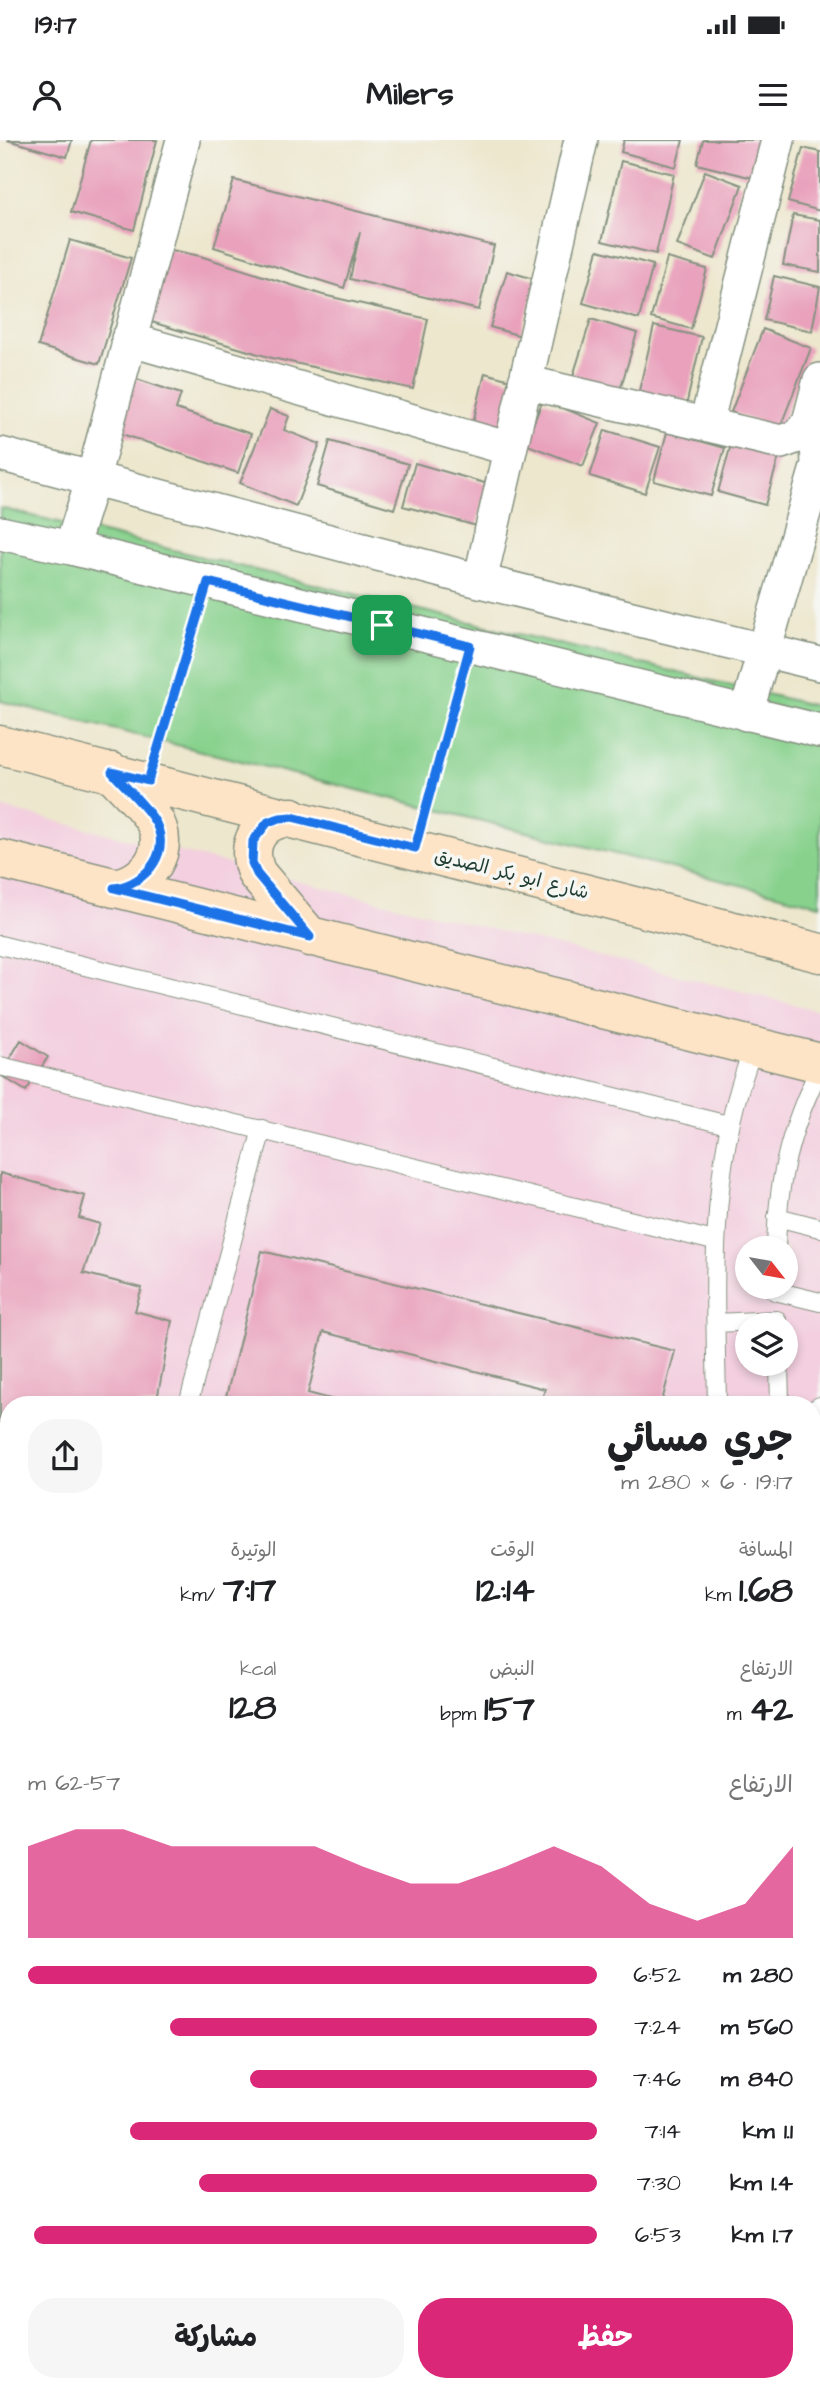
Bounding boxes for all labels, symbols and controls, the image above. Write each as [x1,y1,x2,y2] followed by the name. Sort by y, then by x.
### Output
[35,7,77,43] text: 19:17
[366,72,454,117] text: Milers
[28,76,66,114] icon: person
[754,76,792,114] icon: menu
[352,595,412,655] pin
[363,606,401,644] icon: arrive
[432,842,592,907] street label: شارع ابو بكر الصديق
[735,1236,798,1298] north arrow
[735,1236,798,1376] map controls
[735,1313,798,1376] button: layers
[607,1414,793,1466] text: جري مسائي
[28,1419,102,1493] button: share
[621,1466,793,1498] text: 19:17 · 6 × 280 m
[230,1537,276,1564] text: الوتيرة
[490,1537,535,1564] text: الوقت
[739,1537,793,1564] text: المسافة
[223,1566,276,1615] text: 7:17
[476,1566,535,1615] text: 12:14
[739,1566,793,1615] text: 1.68
[180,1582,223,1609] text: /km
[705,1582,739,1609] text: km
[240,1656,276,1683] text: kcal
[489,1656,535,1683] text: النبض
[740,1656,793,1683] text: الارتفاع
[229,1683,276,1732] text: 128
[484,1685,535,1734] text: 157
[749,1685,793,1734] text: 42
[440,1701,484,1728] text: bpm
[727,1701,749,1728] text: m
[28,1767,120,1799] text: 57–62 m
[729,1769,793,1801] text: الارتفاع
[633,1959,681,1991] text: 6:52
[723,1959,793,1991] text: 280 m
[634,2011,681,2043] text: 7:24
[721,2011,793,2043] text: 560 m
[633,2063,681,2095] text: 7:46
[721,2063,793,2095] text: 840 m
[644,2115,681,2147] text: 7:14
[743,2115,793,2147] text: 1.1 km
[637,2167,681,2199] text: 7:30
[730,2167,793,2199] text: 1.4 km
[635,2219,681,2251] text: 6:53
[731,2219,793,2251] text: 1.7 km
[28,2298,404,2378] button: مشاركة
[418,2298,793,2378] button: حفظ

